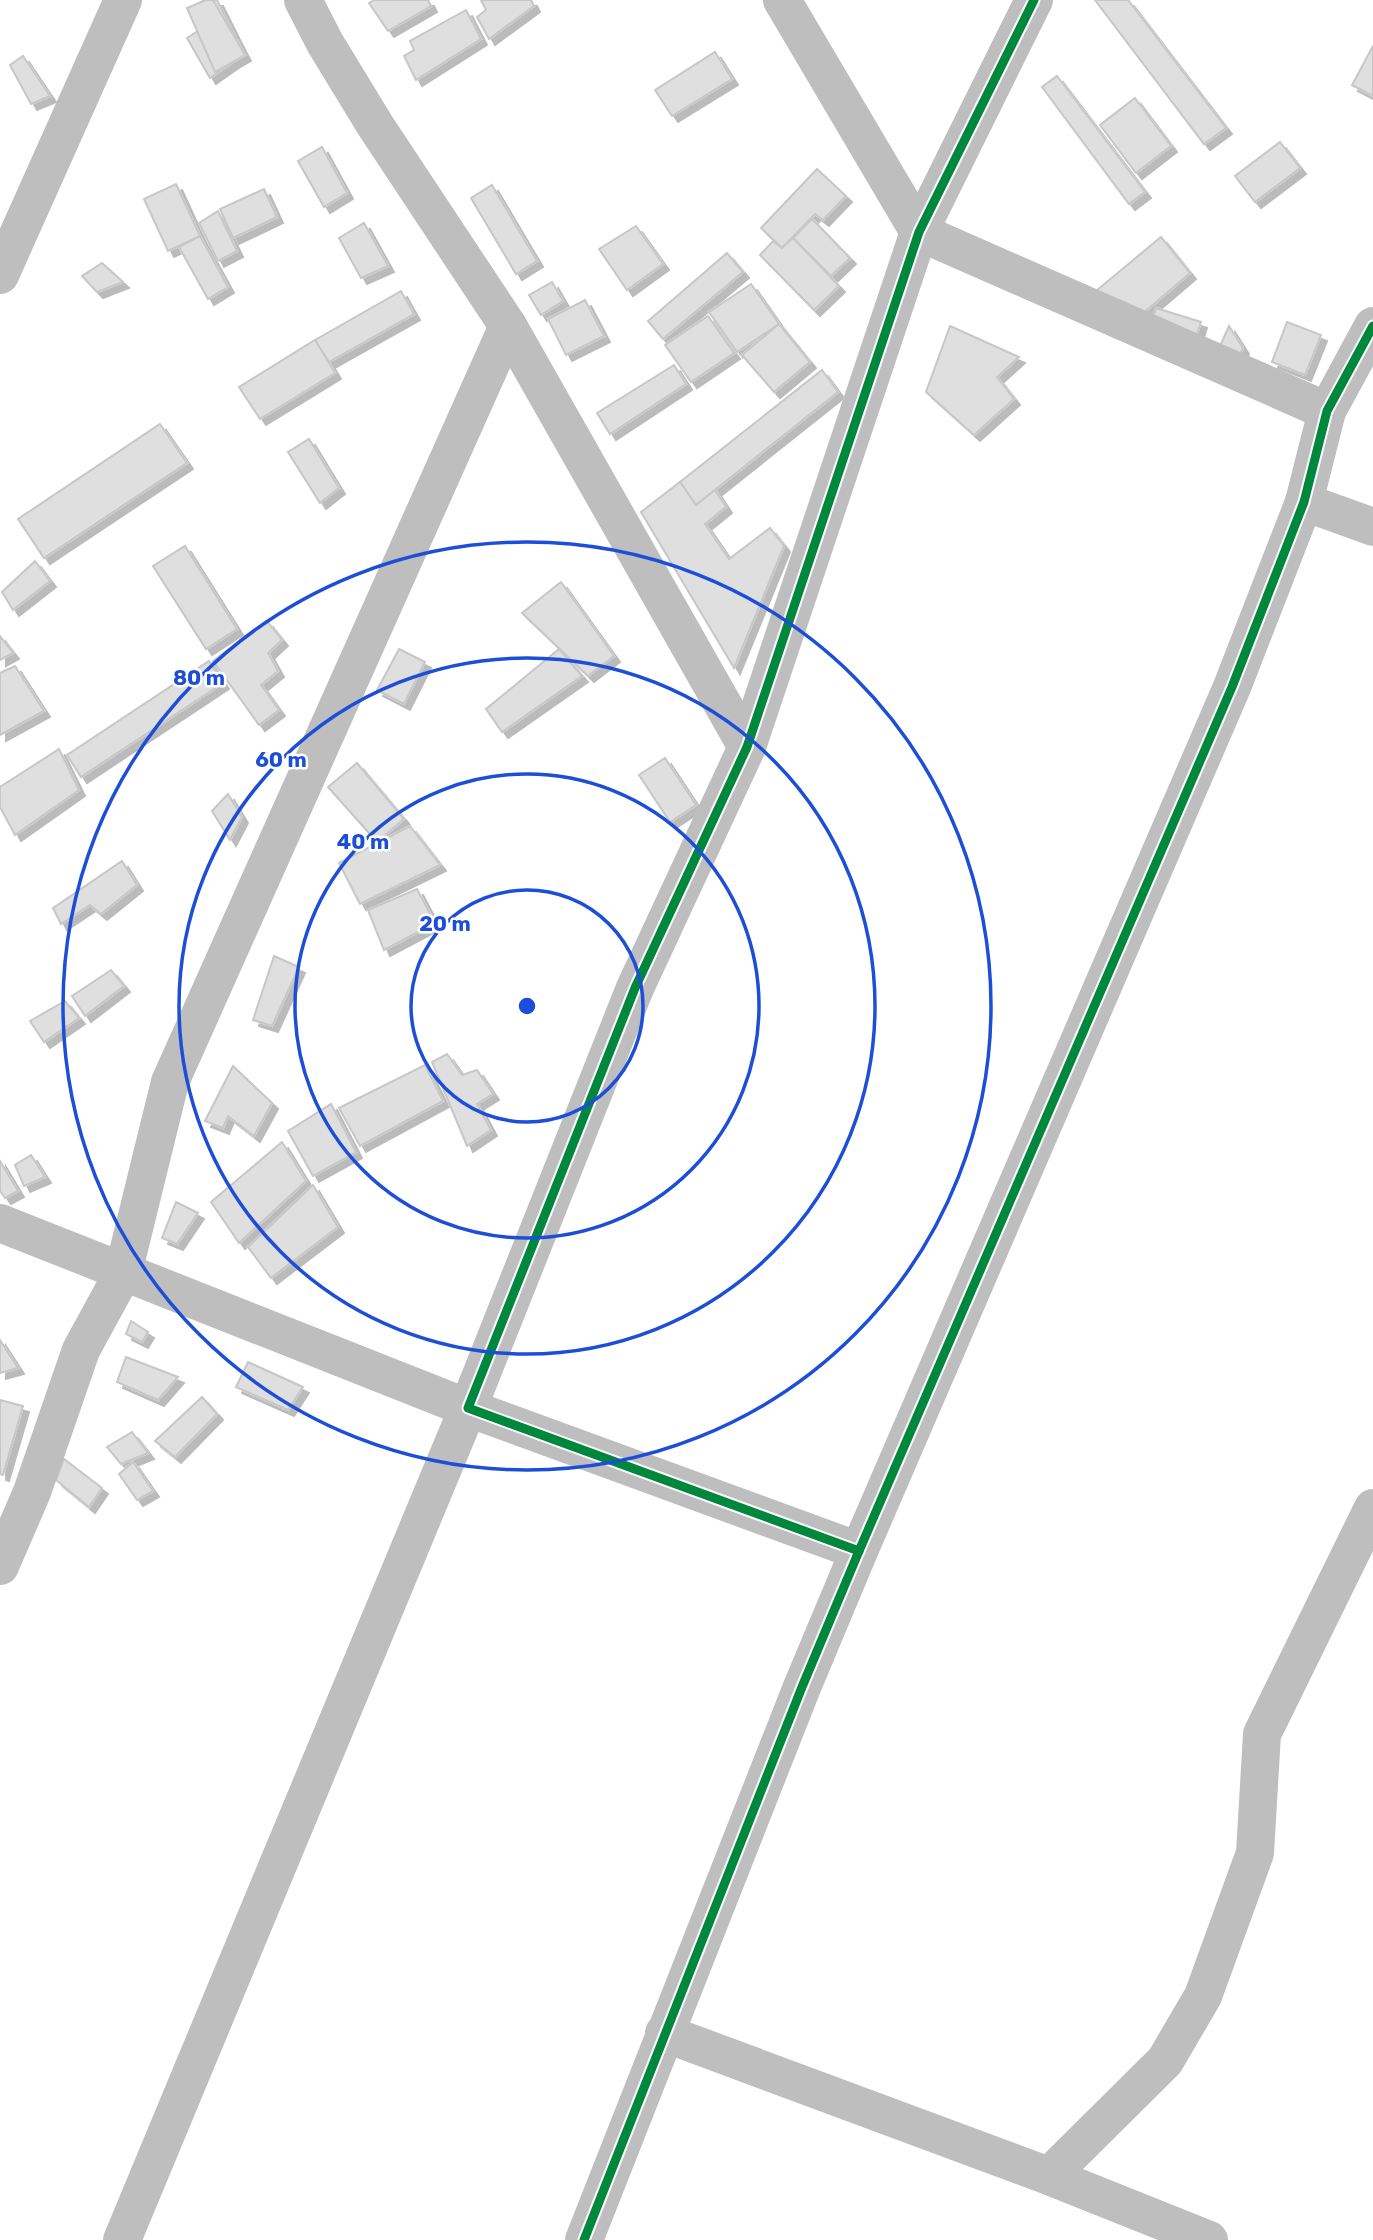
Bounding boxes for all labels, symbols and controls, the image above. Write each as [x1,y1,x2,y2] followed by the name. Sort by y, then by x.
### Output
[173,665,225,690] text: 80 m
[255,747,307,772] text: 60 m
[337,829,389,854] text: 40 m
[419,911,471,936] text: 20 m
[515,994,539,1018] centre of rings

